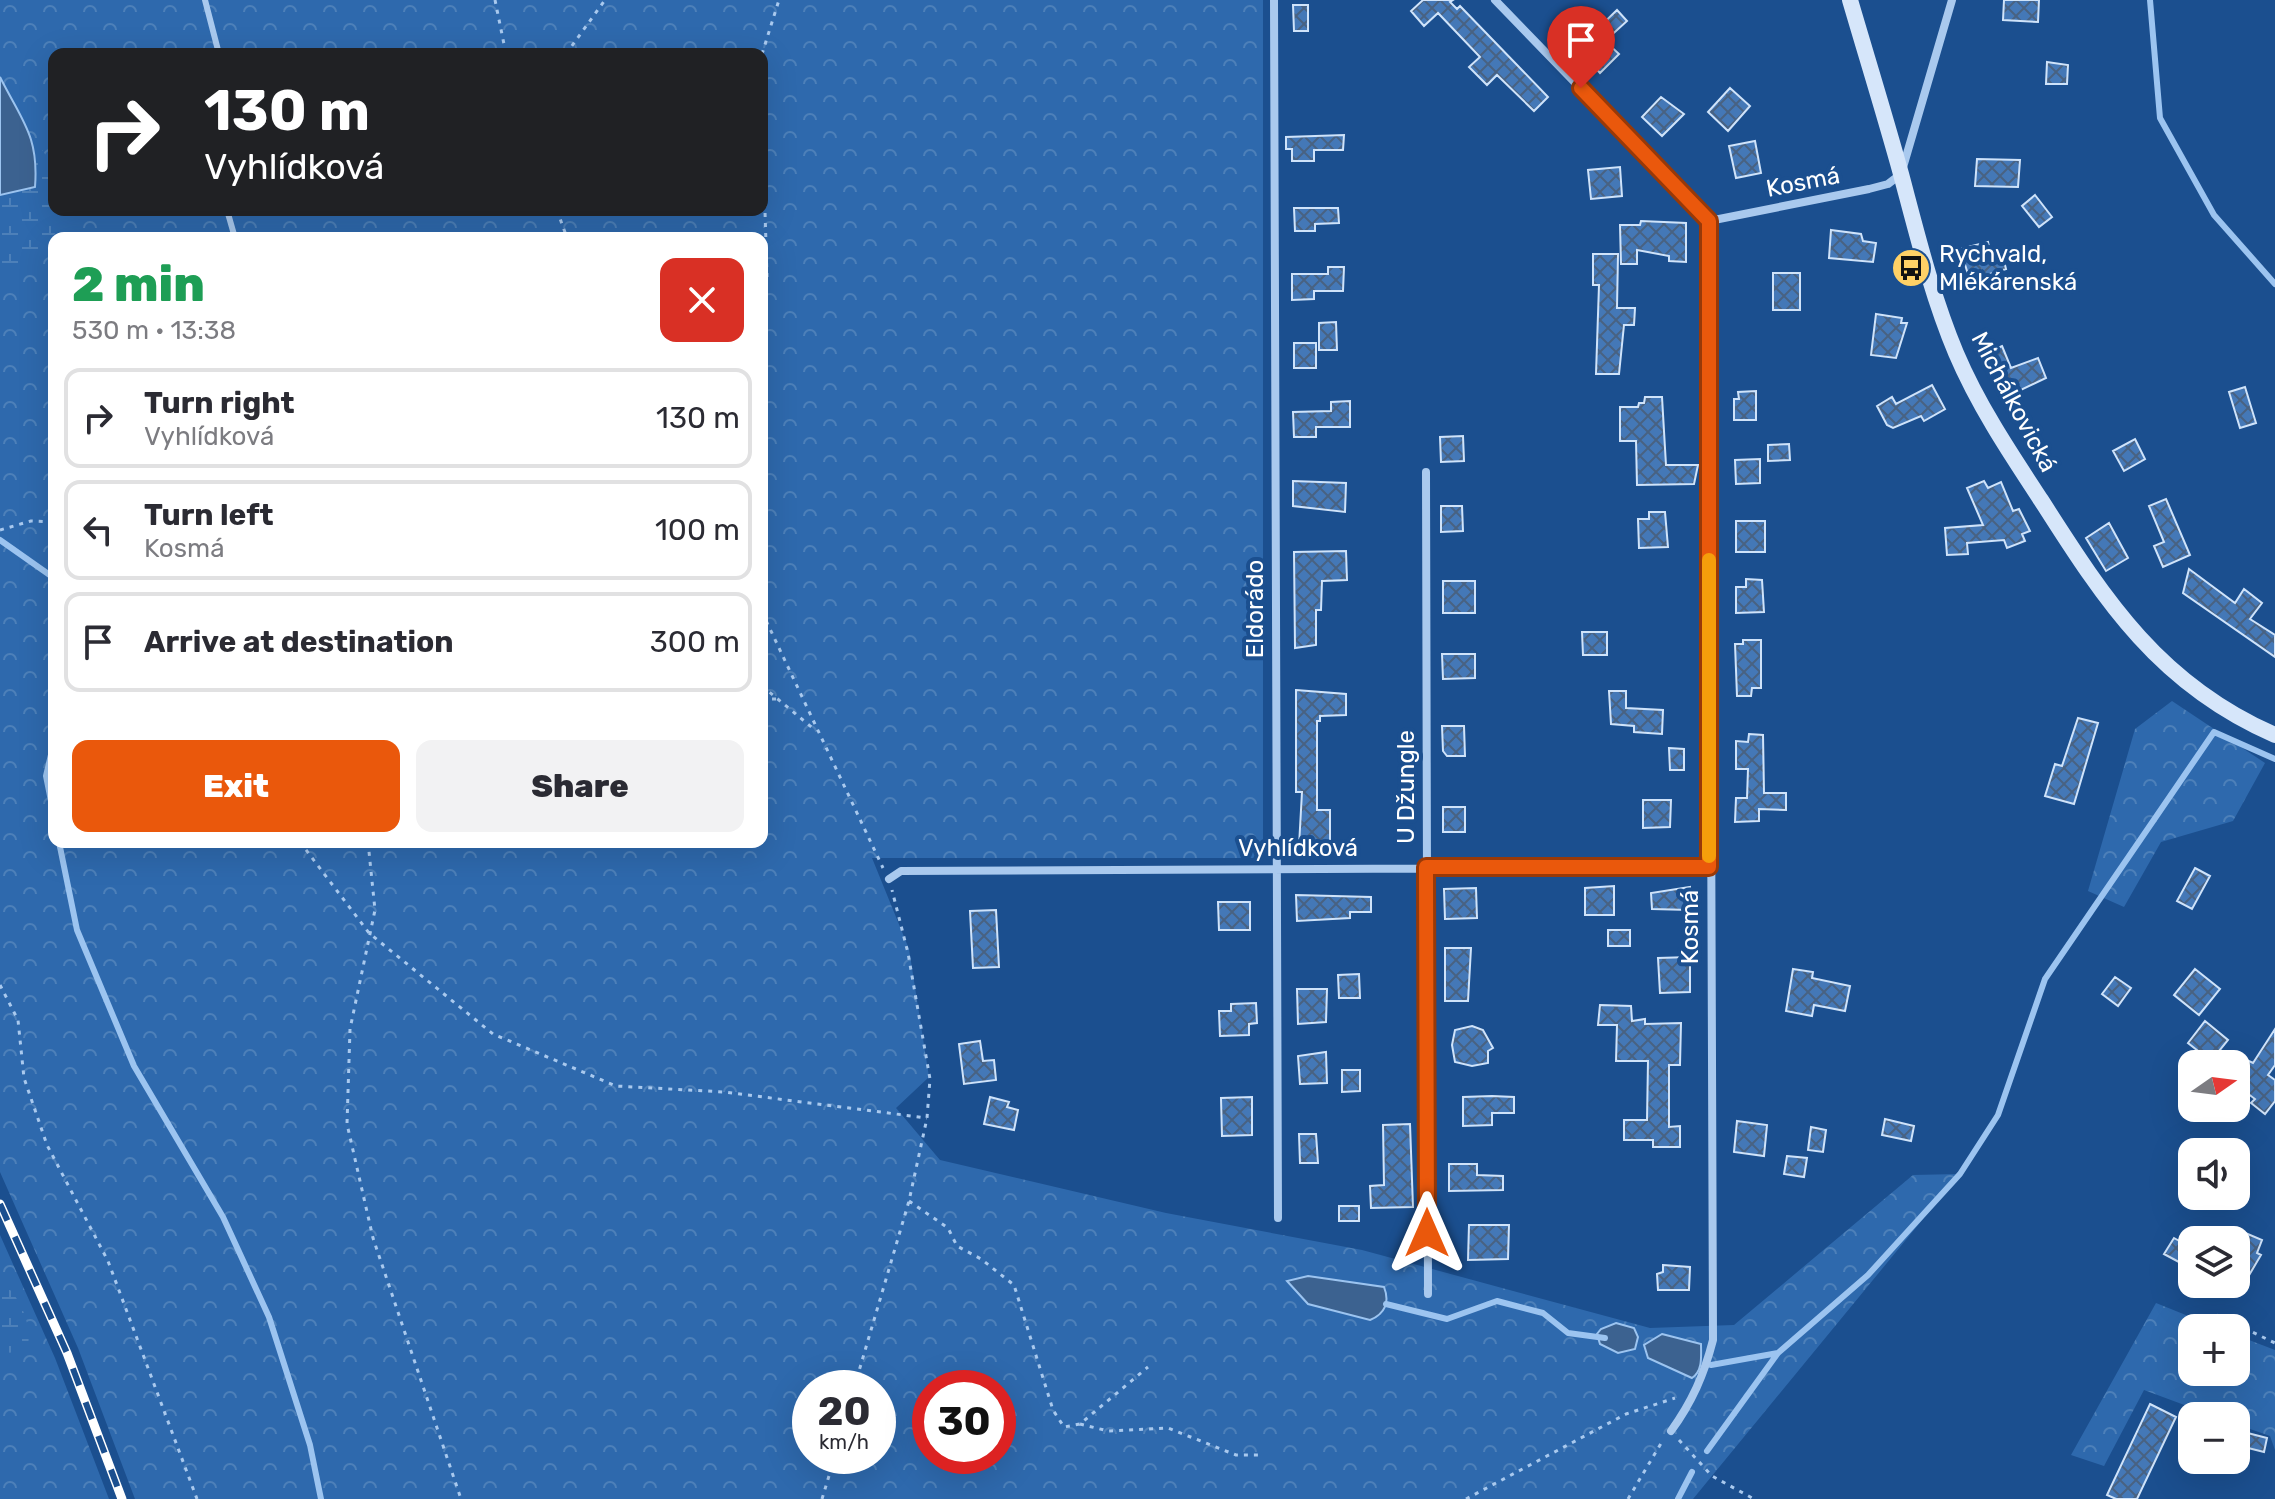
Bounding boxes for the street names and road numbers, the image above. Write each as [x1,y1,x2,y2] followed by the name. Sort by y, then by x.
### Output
[1764,161,1842,203] street label: Kosmá
[1965,327,2063,477] street label: Michálkovická
[1241,560,1269,658] street label: Eldorádo
[1392,730,1420,844] street label: U Džungle
[1238,834,1358,862] street label: Vyhlídková
[1676,890,1704,964] street label: Kosmá

